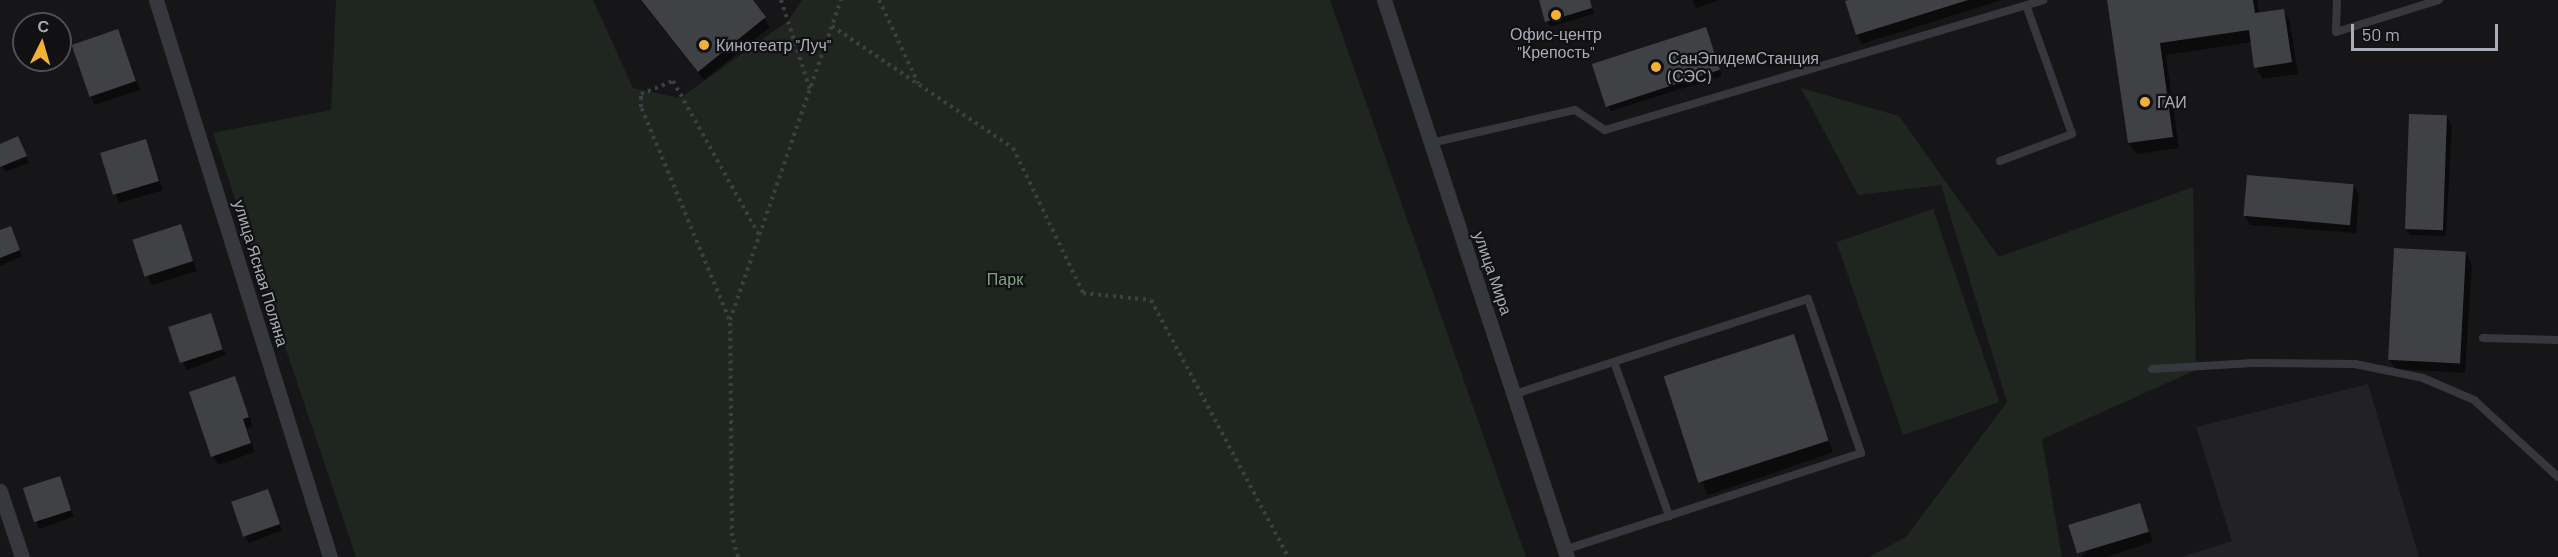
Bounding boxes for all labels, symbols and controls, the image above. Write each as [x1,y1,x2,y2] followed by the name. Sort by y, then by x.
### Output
[1549,8,1563,22] marker: Офис-центр "Крепость"
[12,12,72,72] north arrow
[2354,12,2501,50] scale bar
[37,16,50,36] text: С
[2362,23,2400,45] text: 50 m
[1510,24,1602,62] place label: Офис-центр "Крепость"
[716,35,831,55] place label: Кинотеатр "Луч"
[697,38,711,52] marker: Кинотеатр "Луч"
[1668,48,1819,86] place label: СанЭпидемСтанция (СЭС)
[1649,60,1663,74] marker: СанЭпидемСтанция (СЭС)
[2157,92,2187,112] place label: ГАИ
[2138,95,2152,109] marker: ГАИ
[230,197,292,349] street label: улица Ясная Поляна
[1470,229,1516,317] street label: улица Мира
[987,269,1023,289] park label: Парк

